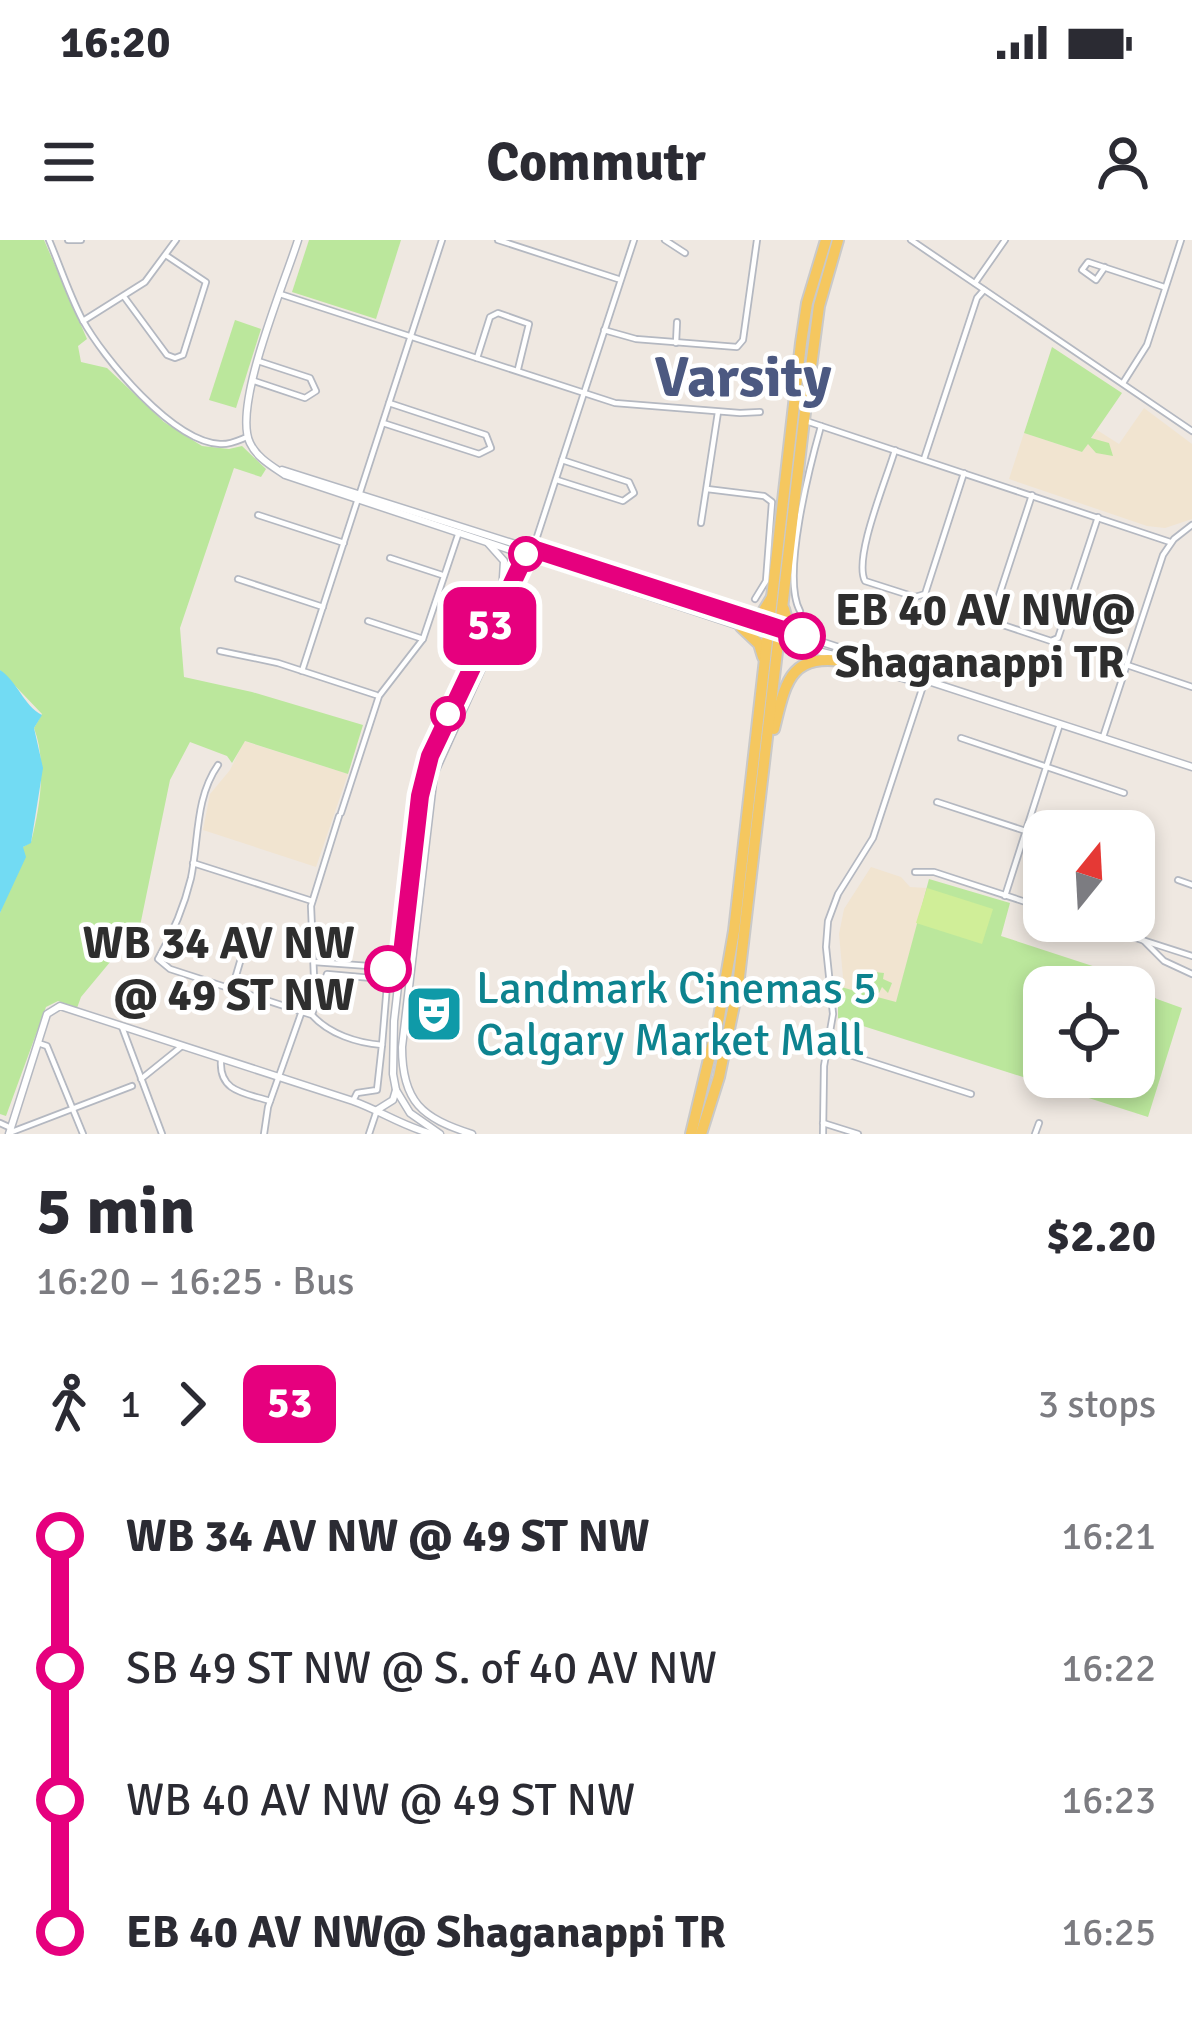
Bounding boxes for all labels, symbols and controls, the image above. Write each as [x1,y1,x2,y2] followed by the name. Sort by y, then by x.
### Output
[60,15,170,70] text: 16:20
[36,129,102,195] icon: menu
[486,129,706,196] text: Commutr
[1090,129,1156,195] icon: person
[655,342,832,413] district label: Varsity
[510,538,542,570] unlabelled marker
[835,583,1135,690] place label: EB 40 AV NW@ Shaganappi TR
[436,587,544,665] line badge: 53
[467,600,513,651] text: 53
[780,614,824,658] marker: EB 40 AV NW@ Shaganappi TR
[432,698,464,730] unlabelled marker
[1023,810,1155,942] north arrow
[1023,810,1155,1098] map controls
[83,916,355,1023] place label: WB 34 AV NW @ 49 ST NW
[366,947,410,991] marker: WB 34 AV NW @ 49 ST NW
[476,961,877,1068] place label: Landmark Cinemas 5 Calgary Market Mall
[1023,966,1155,1098] button: locate
[403,983,465,1045] theatre icon: Landmark Cinemas 5 Calgary Market Mall
[36,1171,195,1252] text: 5 min
[1046,1209,1156,1264] text: $2.20
[36,1257,354,1305] text: 16:20 – 16:25 · Bus
[36,1371,102,1437] icon: walk
[159,1371,225,1437] icon: forward
[267,1378,312,1429] text: 53
[120,1380,141,1428] text: 1
[1038,1380,1156,1428] text: 3 stops
[126,1509,650,1564] text: WB 34 AV NW @ 49 ST NW
[1061,1512,1156,1560] text: 16:21
[126,1641,717,1696] text: SB 49 ST NW @ S. of 40 AV NW
[1061,1644,1156,1692] text: 16:22
[126,1773,635,1828] text: WB 40 AV NW @ 49 ST NW
[1061,1776,1156,1824] text: 16:23
[126,1905,726,1960] text: EB 40 AV NW@ Shaganappi TR
[1061,1908,1156,1956] text: 16:25

